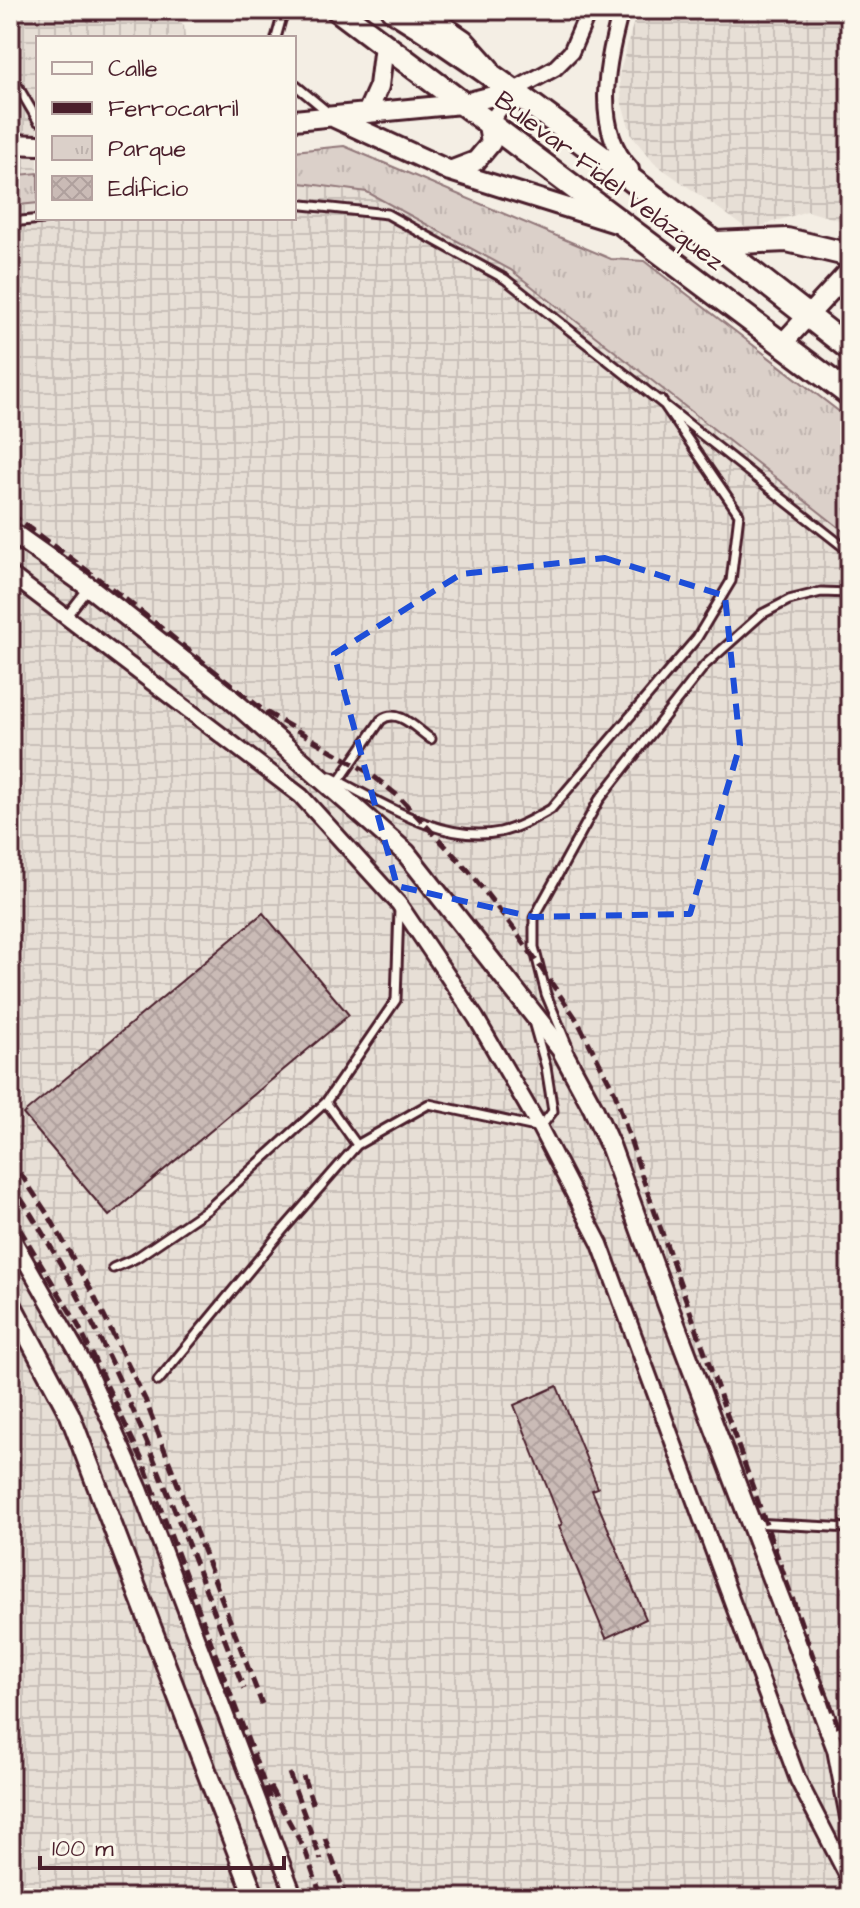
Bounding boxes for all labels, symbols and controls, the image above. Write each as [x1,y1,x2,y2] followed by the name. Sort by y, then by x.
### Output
[36,36,296,220] legend
[108,52,158,86] text: Calle
[487,82,732,279] street label: Bulevar Fidel Velázquez
[108,92,239,126] text: Ferrocarril
[108,132,186,166] text: Parque
[108,172,189,206] text: Edificio
[40,1820,284,1870] scale bar
[52,1832,114,1866] text: 100 m

